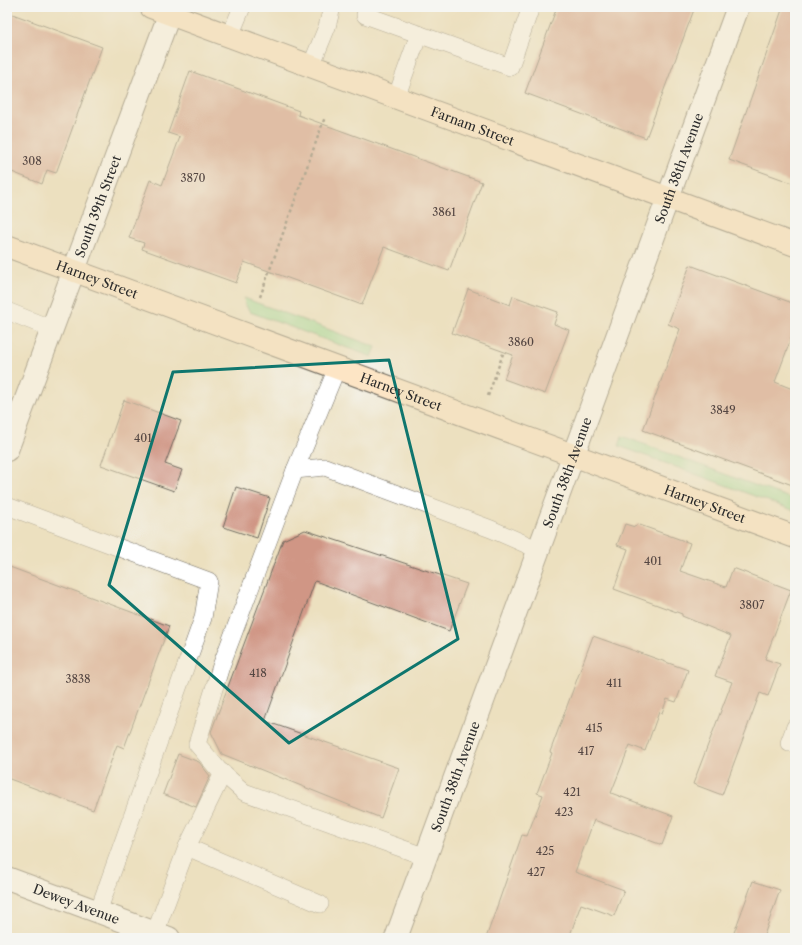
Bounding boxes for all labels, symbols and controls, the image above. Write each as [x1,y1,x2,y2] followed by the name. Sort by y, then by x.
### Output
[429,103,517,149] street label: Farnam Street
[651,111,706,226] street label: South 38th Avenue
[71,153,124,260] street label: South 39th Street
[22,154,42,168] house number: 308
[181,171,206,185] house number: 3870
[432,205,456,219] house number: 3861
[54,257,140,302] street label: Harney Street
[508,335,534,349] house number: 3860
[358,369,444,414] street label: Harney Street
[710,403,736,417] house number: 3849
[539,415,595,530] street label: South 38th Avenue
[134,431,152,445] house number: 401
[662,481,748,526] street label: Harney Street
[644,554,662,568] house number: 401
[740,598,765,612] house number: 3807
[249,666,267,680] house number: 418
[65,672,91,686] house number: 3838
[606,676,622,690] house number: 411
[428,719,483,834] street label: South 38th Avenue
[586,721,602,735] house number: 415
[578,744,595,758] house number: 417
[563,785,581,799] house number: 421
[555,805,573,819] house number: 423
[536,844,554,858] house number: 425
[527,865,546,879] house number: 427
[31,880,122,927] street label: Dewey Avenue

